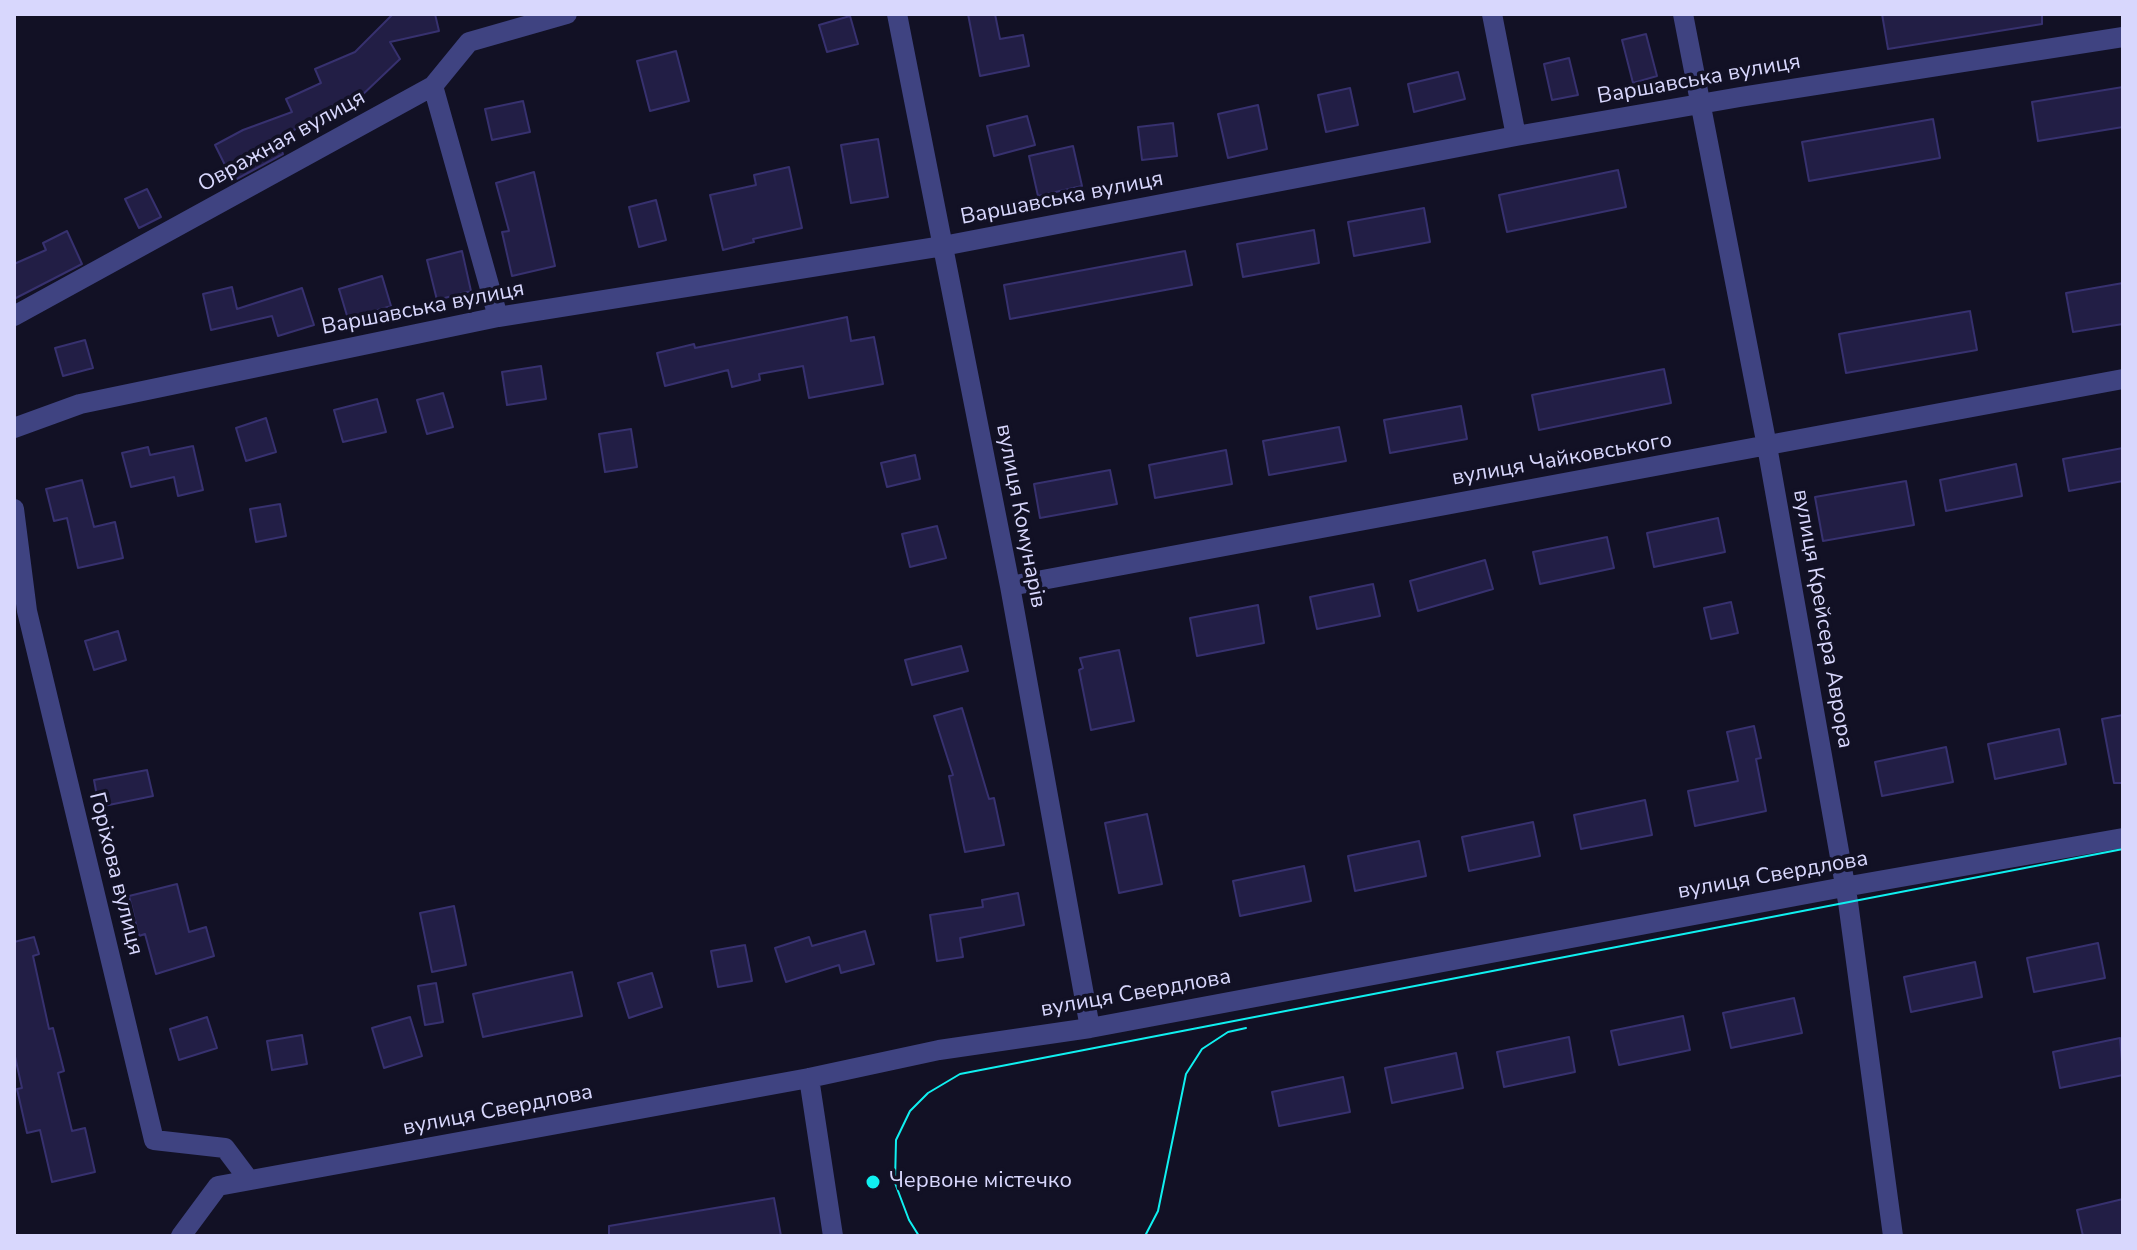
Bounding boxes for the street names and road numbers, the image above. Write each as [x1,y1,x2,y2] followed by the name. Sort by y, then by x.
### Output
[1595,49,1803,111] street label: Варшавська вулиця
[194,85,370,199] street label: Овражная вулиця
[958,166,1166,232] street label: Варшавська вулиця
[319,276,527,342] street label: Варшавська вулиця
[989,422,1051,610] street label: вулиця Комунарів
[1450,428,1674,492] street label: вулиця Чайковського
[1786,488,1858,750] street label: вулиця Крейсера Аврора
[82,790,148,958] street label: Горіхова вулиця
[1676,846,1870,906] street label: вулиця Свердлова
[1039,964,1233,1024] street label: вулиця Свердлова
[401,1080,595,1142] street label: вулиця Свердлова

